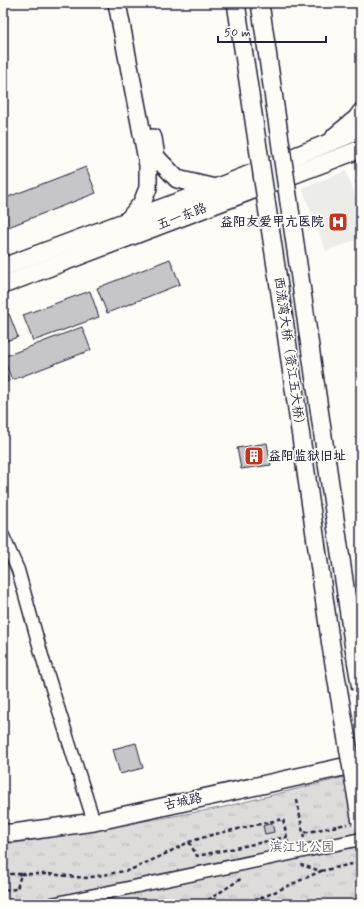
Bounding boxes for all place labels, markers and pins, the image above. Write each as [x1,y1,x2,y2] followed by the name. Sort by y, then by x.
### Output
[327,211,349,233] hospital icon: 益阳友爱甲亢医院
[220,214,324,231] place label: 益阳友爱甲亢医院
[243,445,265,467] building icon: 益阳监狱旧址
[268,448,346,465] place label: 益阳监狱旧址

